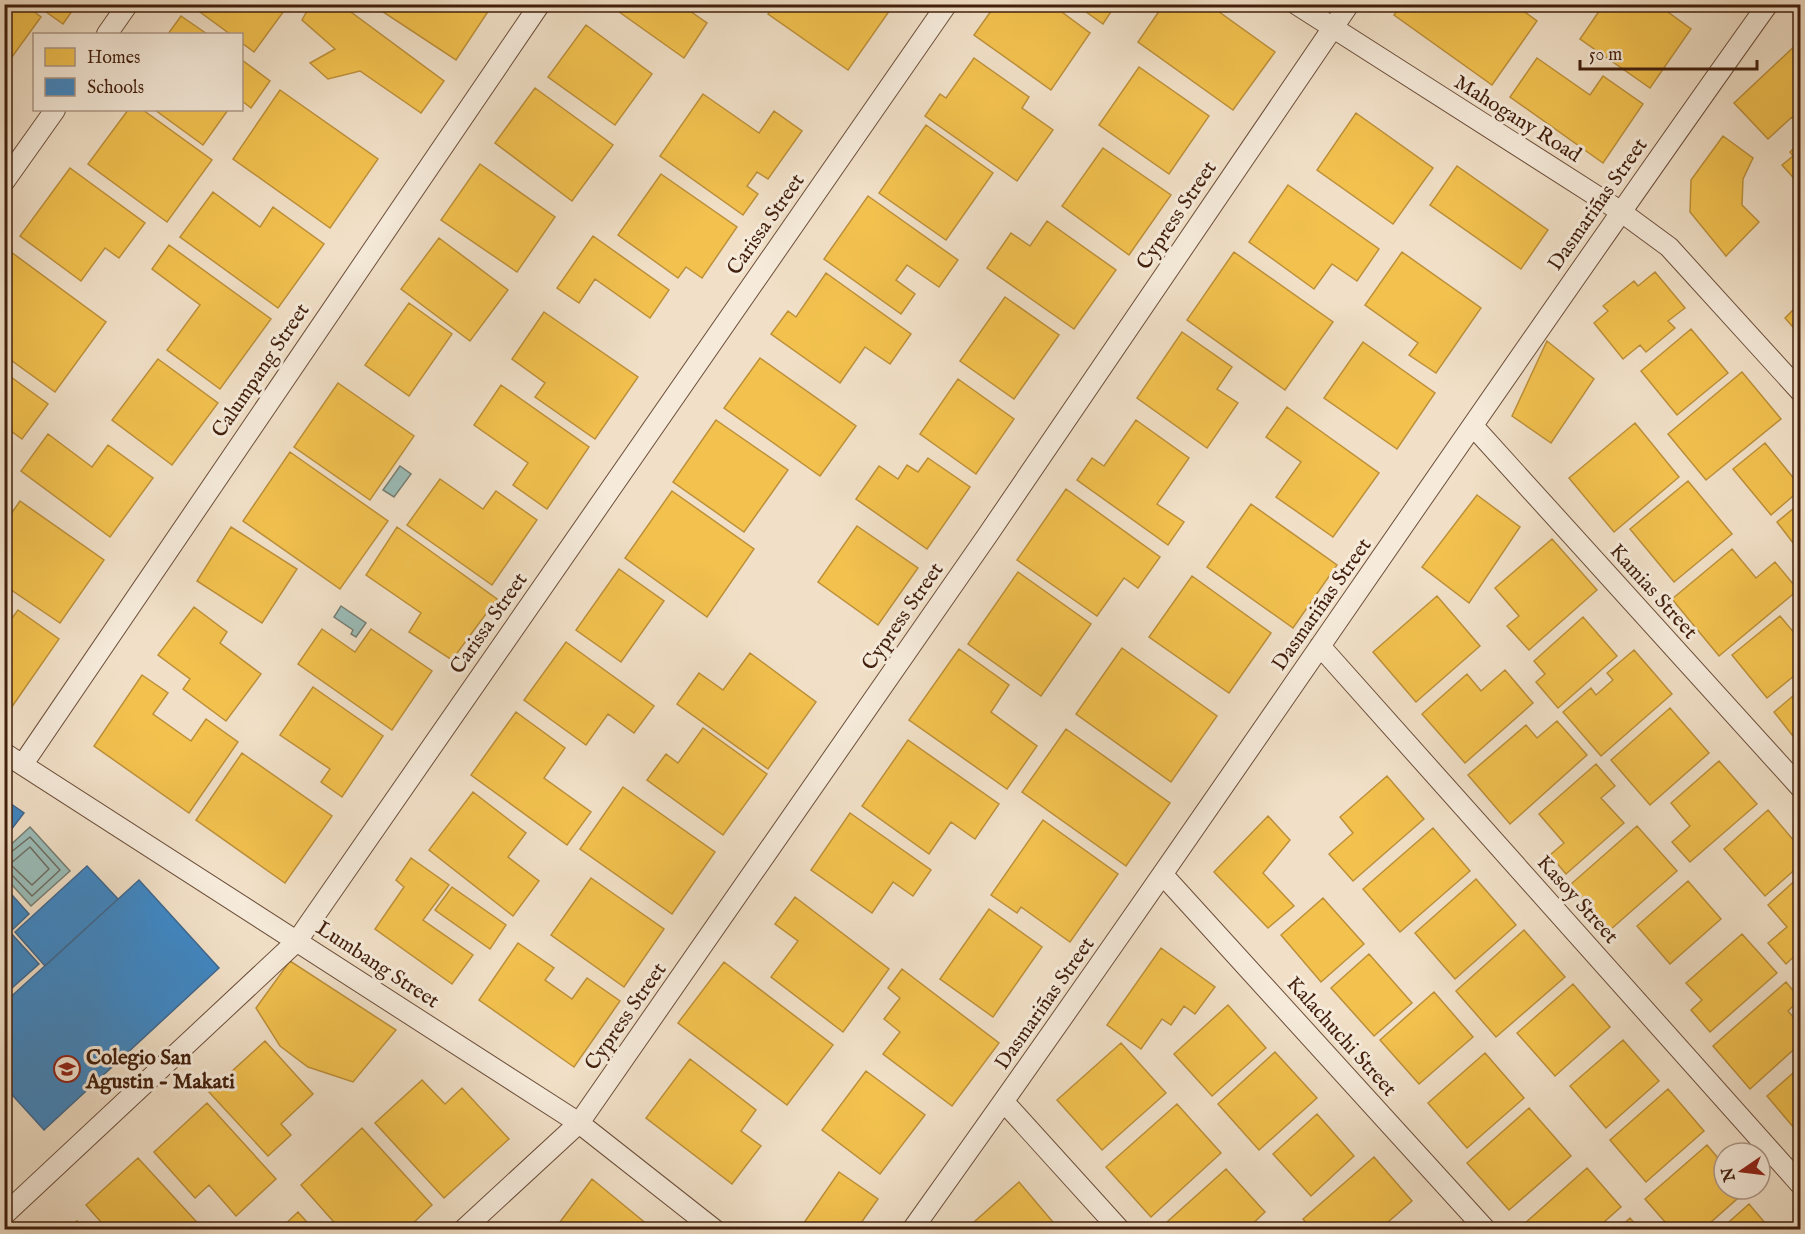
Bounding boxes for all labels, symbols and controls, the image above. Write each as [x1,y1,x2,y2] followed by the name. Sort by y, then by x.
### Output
[33,33,243,111] legend
[1580,33,1757,71] scale bar
[1589,44,1622,67] text: 50 m
[87,47,140,70] text: Homes
[1449,69,1587,170] street label: Mahogany Road
[87,77,144,100] text: Schools
[1542,133,1654,277] street label: Dasmariñas Street
[1131,156,1224,275] street label: Cypress Street
[721,169,811,281] street label: Carissa Street
[206,298,316,443] street label: Calumpang Street
[1266,533,1378,677] street label: Dasmariñas Street
[1603,539,1703,645] street label: Kamias Street
[856,558,950,676] street label: Cypress Street
[444,568,534,680] street label: Carissa Street
[1530,850,1624,950] street label: Kasoy Street
[310,915,444,1015] street label: Lumbang Street
[989,932,1101,1076] street label: Dasmariñas Street
[579,958,673,1076] street label: Cypress Street
[1280,971,1402,1103] street label: Kalachuchi Street
[85,1045,235,1096] place label: Colegio San Agustin - Makati
[52,1054,82,1084] school or university icon: Colegio San Agustin - Makati
[1712,1141,1772,1201] north arrow
[1718,1165,1741,1184] text: N

